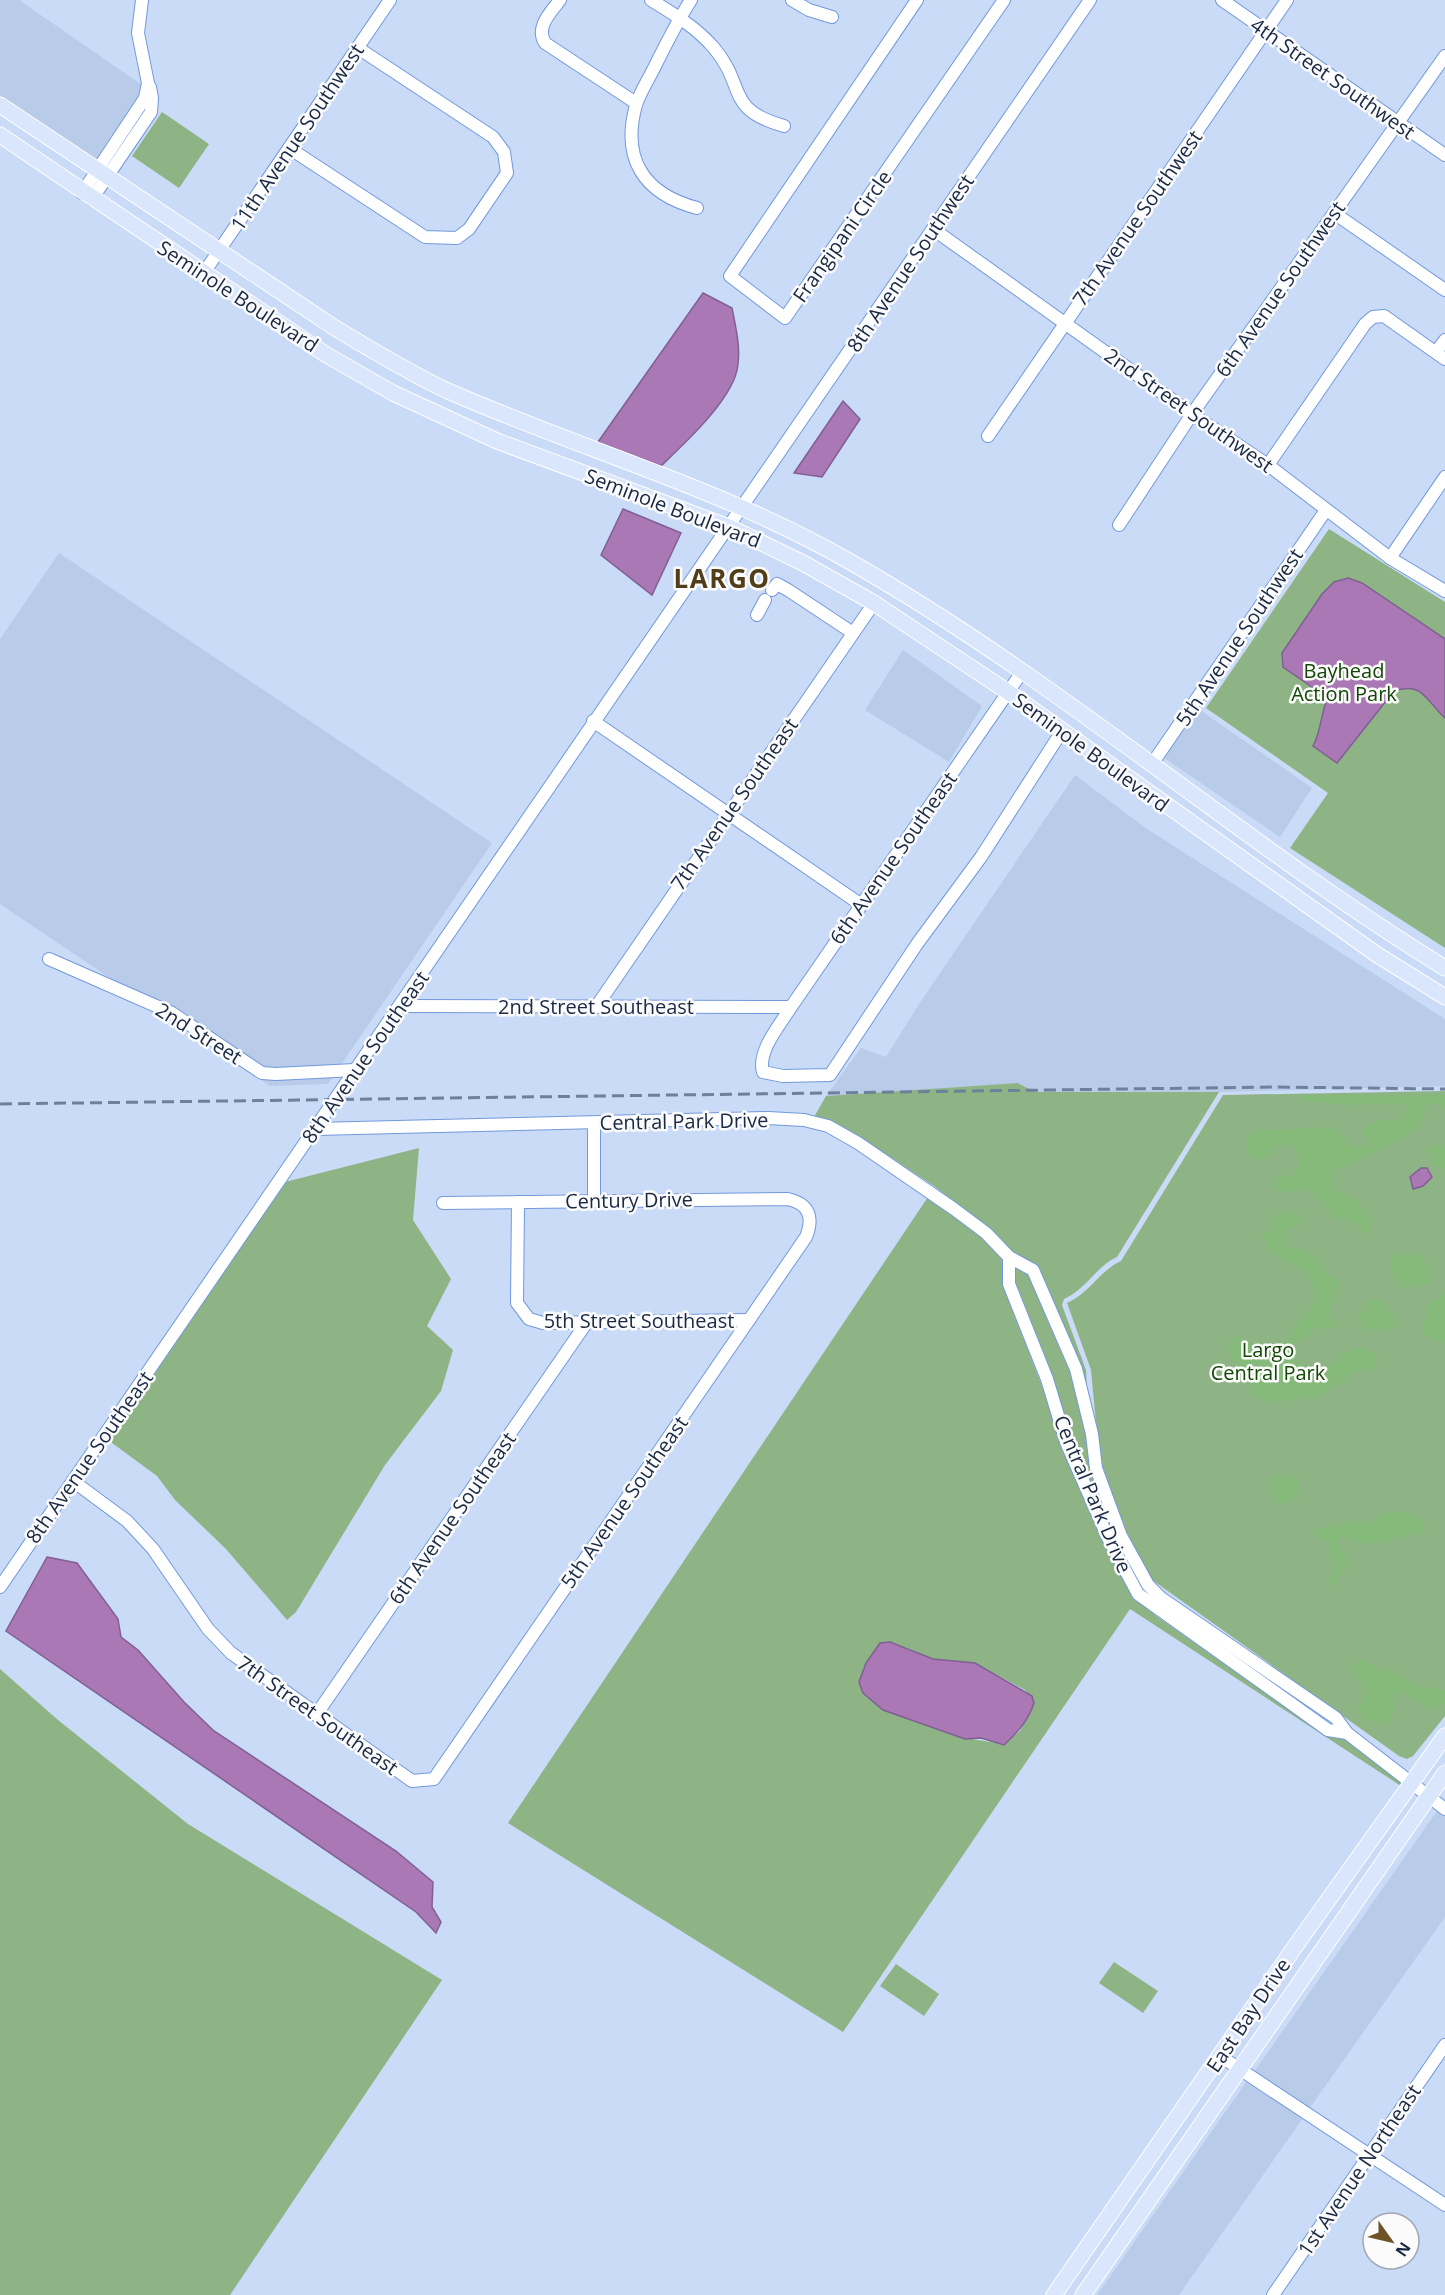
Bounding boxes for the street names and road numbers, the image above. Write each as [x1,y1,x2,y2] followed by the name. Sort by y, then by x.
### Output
[1245,11,1421,145] street label: 4th Street Southwest
[224,38,370,236] street label: 11th Avenue Southwest
[1066,125,1208,311] street label: 7th Avenue Southwest
[786,165,898,307] street label: Frangipani Circle
[840,169,980,357] street label: 8th Avenue Southwest
[1209,196,1351,382] street label: 6th Avenue Southwest
[152,234,324,358] street label: Seminole Boulevard
[1099,342,1279,478] street label: 2nd Street Southwest
[581,462,765,554] street label: Seminole Boulevard
[1169,543,1309,731] street label: 5th Avenue Southwest
[1008,686,1174,818] street label: Seminole Boulevard
[664,712,804,896] street label: 7th Avenue Southeast
[823,766,963,950] street label: 6th Avenue Southeast
[295,965,435,1149] street label: 8th Avenue Southeast
[498,993,694,1020] street label: 2nd Street Southeast
[151,996,247,1070] street label: 2nd Street
[599,1106,769,1136] street label: Central Park Drive
[565,1185,693,1215] street label: Century Drive
[544,1307,734,1334] street label: 5th Street Southeast
[19,1365,159,1549] street label: 8th Avenue Southeast
[554,1410,694,1594] street label: 5th Avenue Southeast
[1048,1411,1138,1577] street label: Central Park Drive
[382,1426,522,1610] street label: 6th Avenue Southeast
[232,1649,404,1781] street label: 7th Street Southeast
[1200,1953,1296,2077] street label: East Bay Drive
[1293,2080,1425,2260] street label: 1st Avenue Northeast

